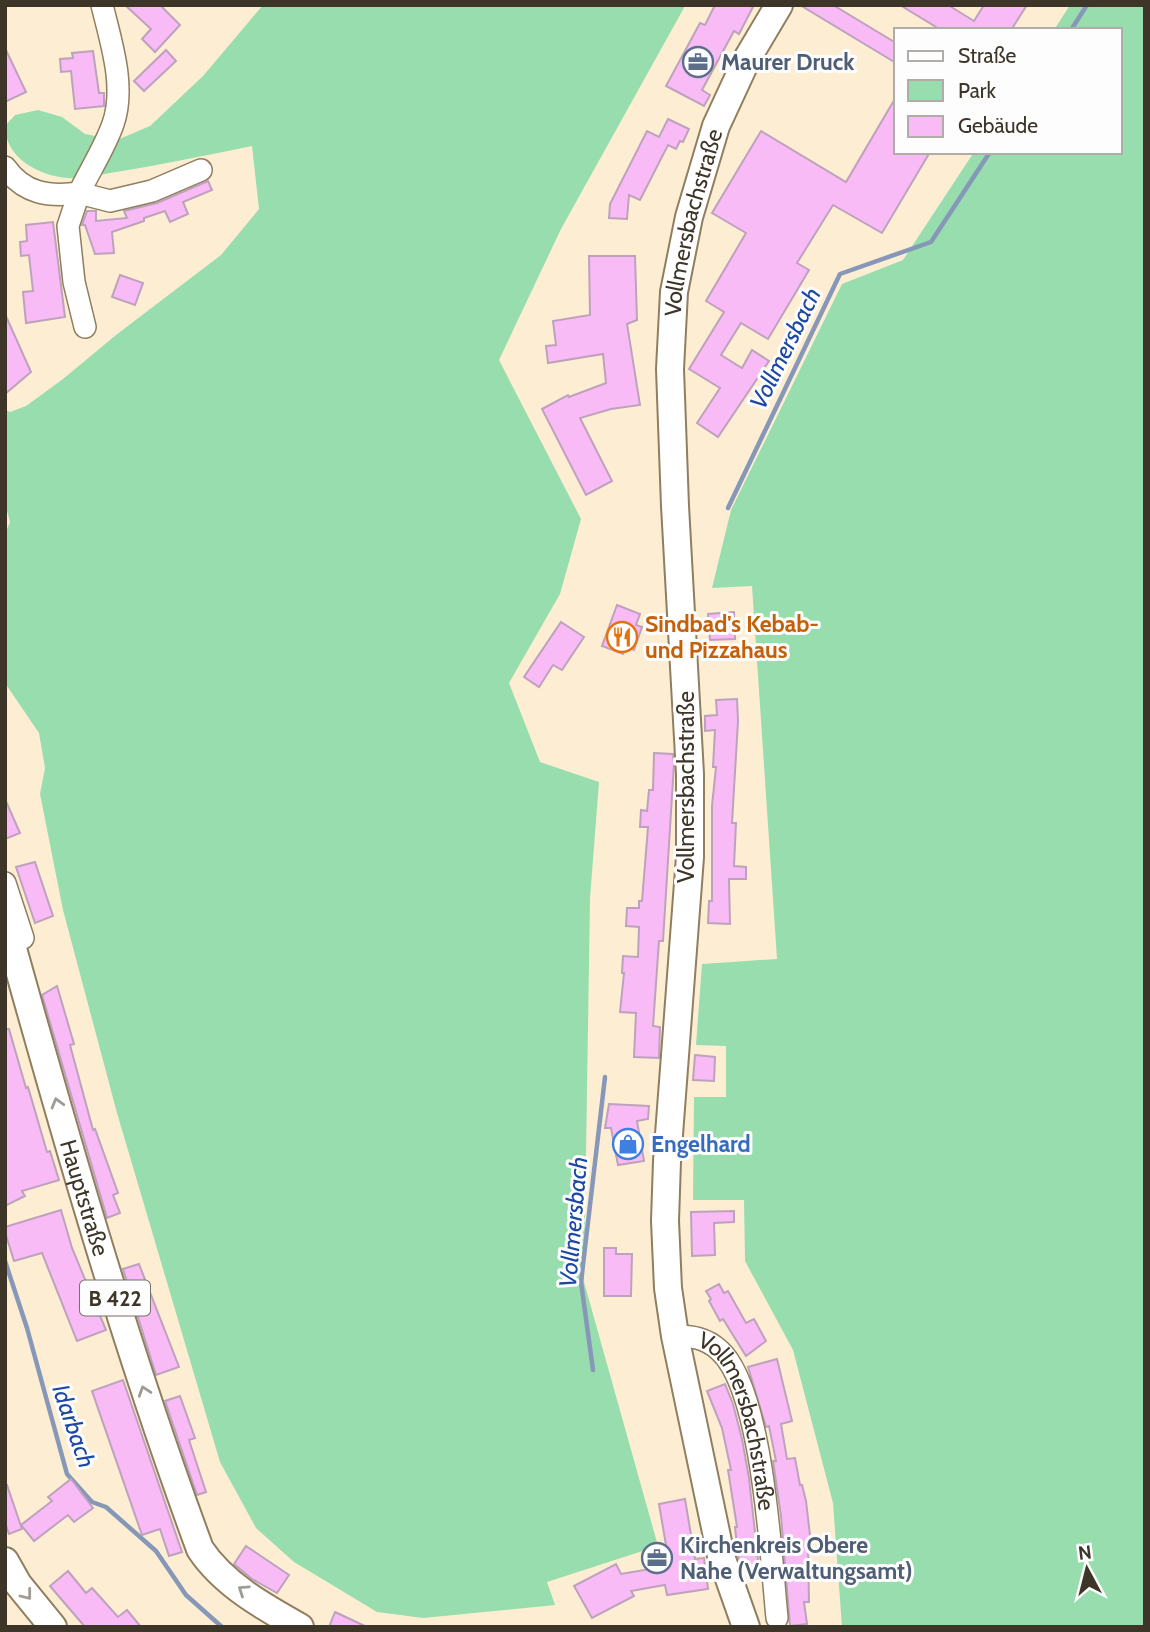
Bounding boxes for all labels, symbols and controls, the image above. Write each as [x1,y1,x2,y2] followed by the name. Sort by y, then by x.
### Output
[894,28,1122,154] legend
[958,43,1017,68] text: Straße
[681,45,715,79] office icon: Maurer Druck
[721,48,855,76] place label: Maurer Druck
[958,78,996,103] text: Park
[958,113,1038,138] text: Gebäude
[659,125,728,317] street label: Vollmersbachstraße
[743,283,827,413] water label: Vollmersbach
[645,610,819,664] place label: Sindbad's Kebab- und Pizzahaus
[605,620,639,654] restaurant icon: Sindbad's Kebab- und Pizzahaus
[672,691,700,883] street label: Vollmersbachstraße
[51,1097,65,1109] one-way arrow
[611,1127,645,1161] shop icon: Engelhard
[651,1130,751,1158] place label: Engelhard
[54,1136,115,1260] street label: Hauptstraße
[553,1155,593,1289] water label: Vollmersbach
[80,1280,150,1316] road number: B 422
[694,1326,781,1512] street label: Vollmersbachstraße
[46,1381,102,1471] water label: Idarbach
[138,1385,153,1397] one-way arrow
[680,1531,913,1585] place label: Kirchenkreis Obere Nahe (Verwaltungsamt)
[1052,1534,1122,1604] north arrow
[1077,1540,1093,1565] text: N
[640,1541,674,1575] office icon: Kirchenkreis Obere Nahe (Verwaltungsamt)
[238,1586,251,1599] one-way arrow
[19,1587,31,1600] one-way arrow

